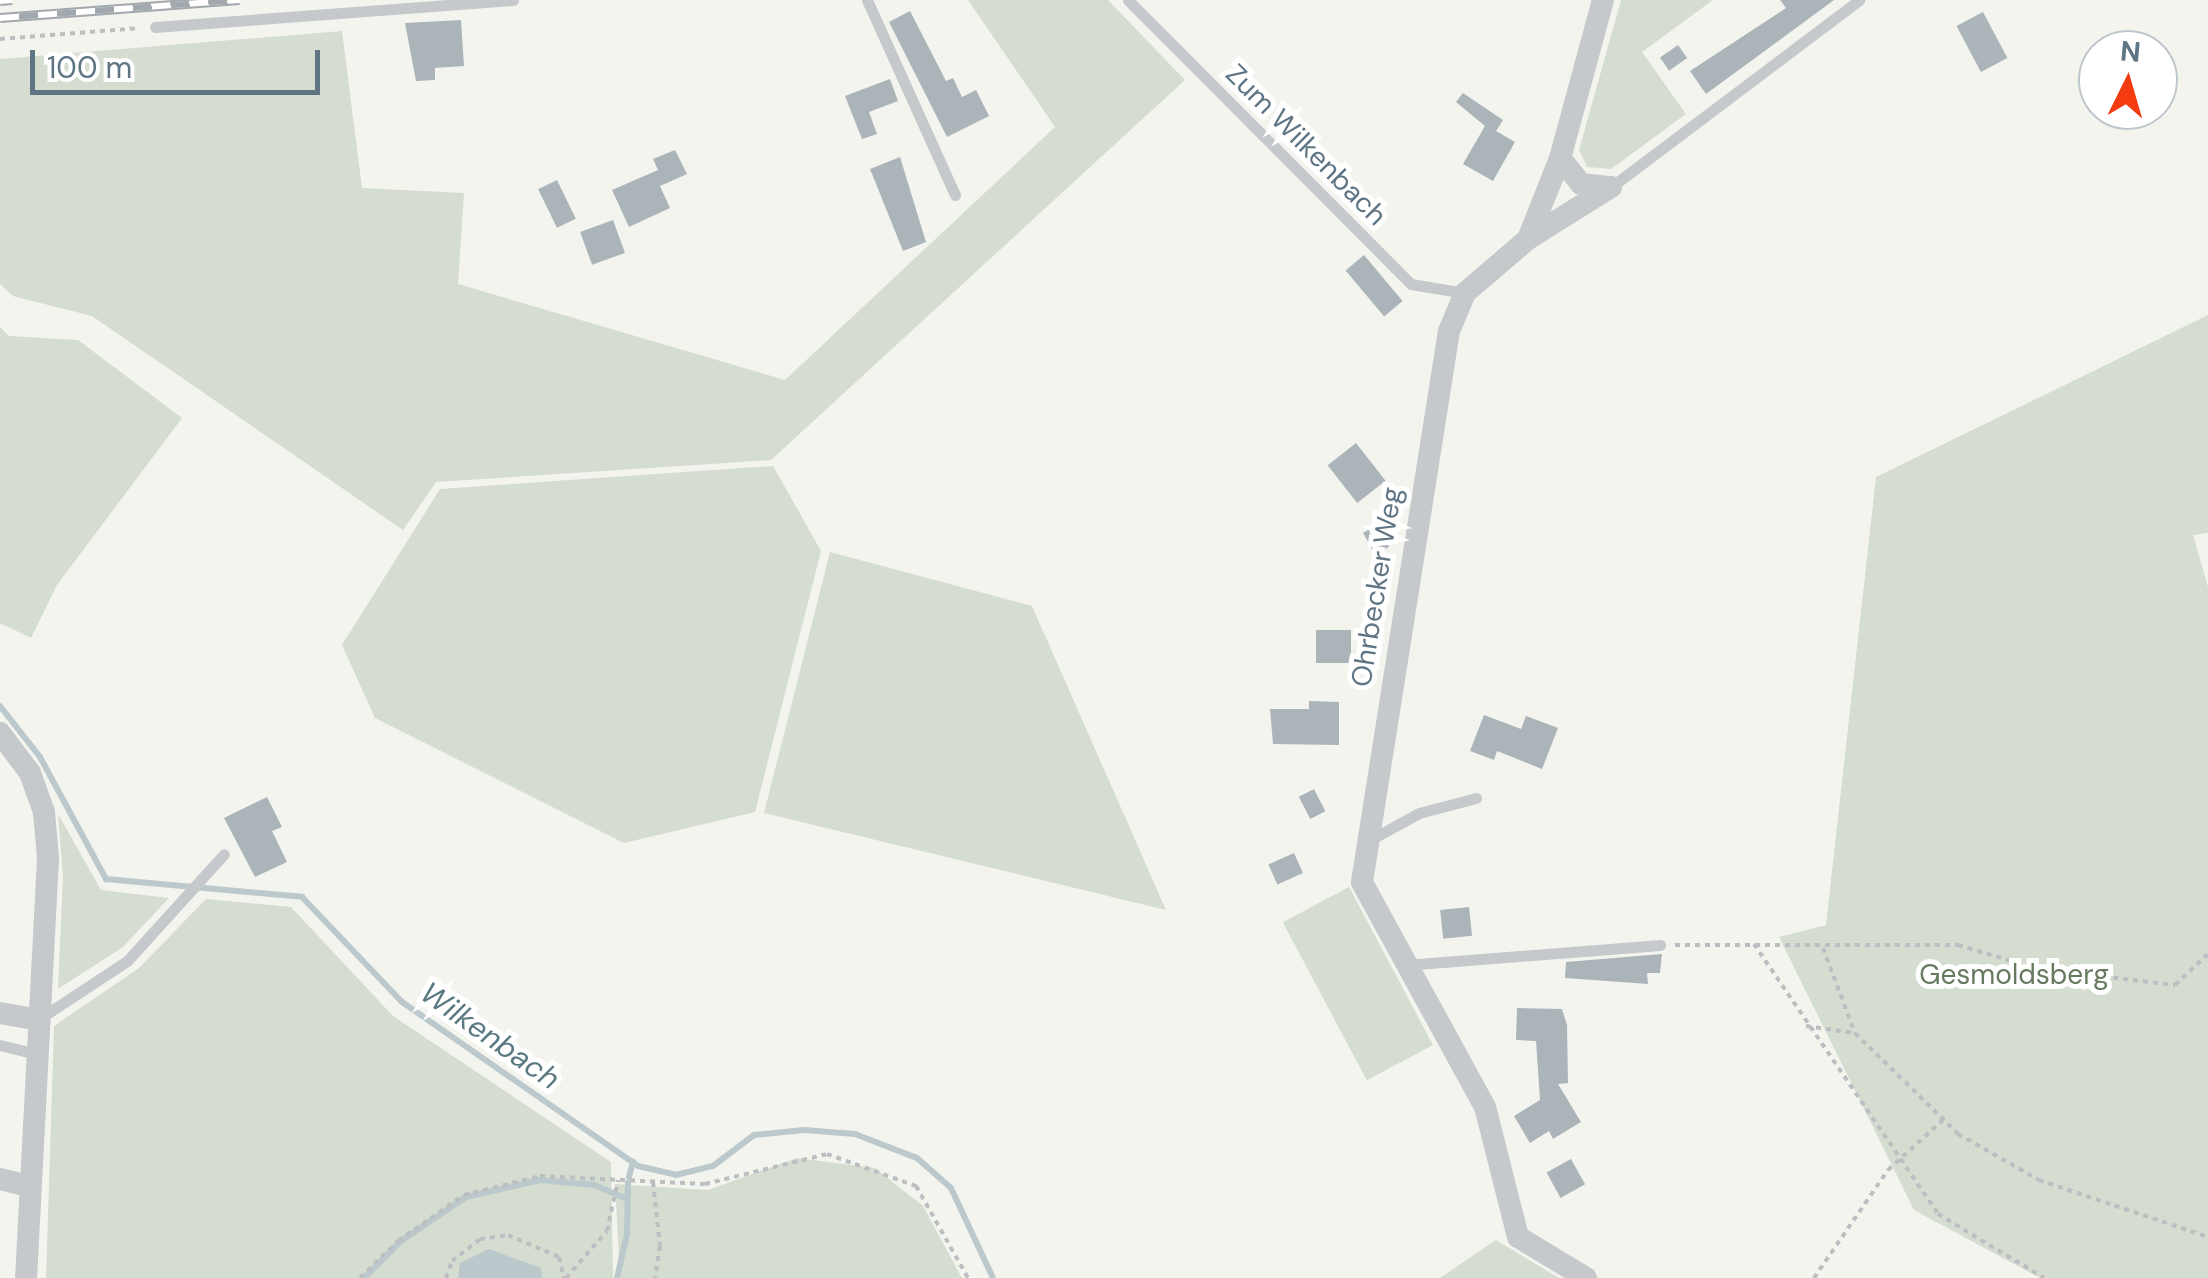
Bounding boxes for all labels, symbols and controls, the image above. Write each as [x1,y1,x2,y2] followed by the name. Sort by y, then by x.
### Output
[35,30,325,92] scale bar
[2078,30,2178,130] north arrow
[2119,32,2142,71] text: N
[47,48,132,87] text: 100 m
[1219,58,1393,232] street label: Zum Wilkenbach
[1345,485,1409,689] street label: Ohrbecker Weg
[1919,958,2109,992] park label: Gesmoldsberg
[413,975,567,1097] water label: Wilkenbach

